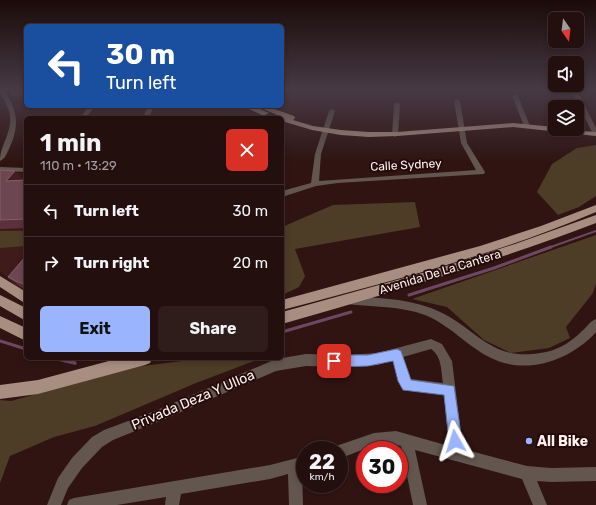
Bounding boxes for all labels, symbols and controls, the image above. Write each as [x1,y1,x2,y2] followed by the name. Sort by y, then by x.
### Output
[548,12,584,48] north arrow
[548,12,584,136] map controls
[106,38,175,71] text: 30 m
[40,40,92,92] icon: left
[548,56,584,92] button: sound
[106,72,176,94] text: Turn left
[548,100,584,136] button: layers
[40,129,101,157] text: 1 min
[226,129,268,171] button: close
[370,156,442,174] street label: Calle Sydney
[40,158,117,173] text: 110 m · 13:29
[40,200,62,222] icon: left
[74,202,139,220] text: Turn left
[232,202,268,220] text: 30 m
[378,247,502,297] street label: Avenida De La Cantera
[40,252,62,274] icon: right
[74,254,149,272] text: Turn right
[233,254,268,272] text: 20 m
[40,306,150,352] button: Exit
[158,306,268,352] button: Share
[317,344,351,378] pin
[323,350,345,372] icon: arrive
[129,366,257,434] street label: Privada Deza Y Ulloa
[434,420,476,462] position arrow
[537,433,588,450] place label: All Bike
[524,436,534,446] marker: All Bike
[356,441,408,493] speed limit sign: 30
[309,450,335,474] text: 22
[310,471,334,483] text: km/h

